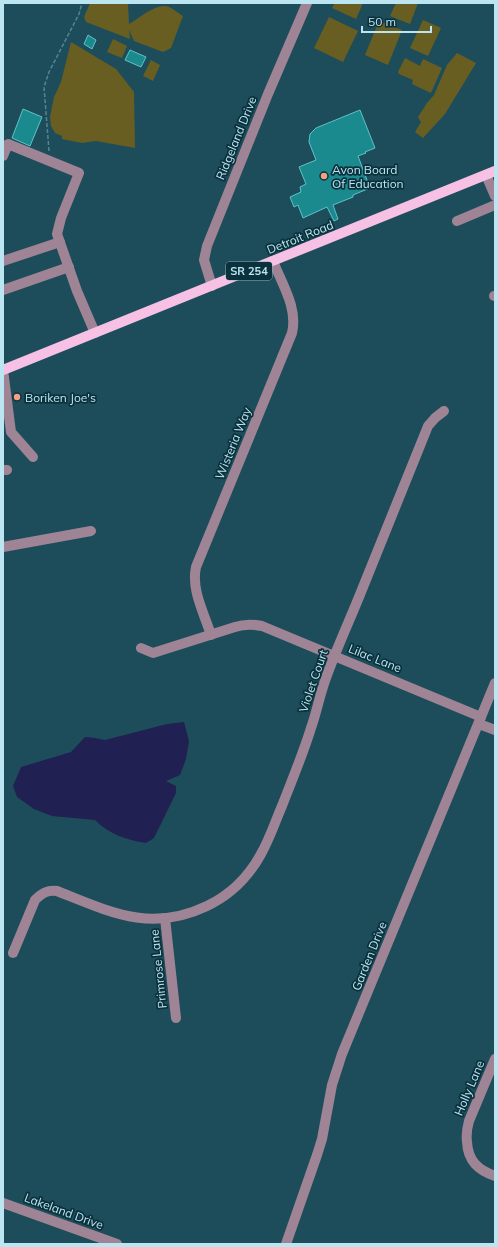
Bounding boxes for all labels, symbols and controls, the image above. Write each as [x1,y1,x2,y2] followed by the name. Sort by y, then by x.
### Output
[362,8,431,34] scale bar
[368,14,396,29] text: 50 m
[212,94,260,182] street label: Ridgeland Drive
[332,162,404,191] place label: Avon Board Of Education
[319,171,329,181] marker: Avon Board Of Education
[265,217,335,257] street label: Detroit Road
[226,262,272,280] road number: SR 254
[25,390,96,405] place label: Boriken Joe's
[12,392,22,402] marker: Boriken Joe's
[212,404,255,481] street label: Wisteria Way
[346,641,404,675] street label: Lilac Lane
[295,648,331,714] street label: Violet Court
[348,919,390,993] street label: Garden Drive
[146,929,170,1009] street label: Primrose Lane
[451,1058,487,1118] street label: Holly Lane
[23,1190,105,1232] street label: Lakeland Drive

